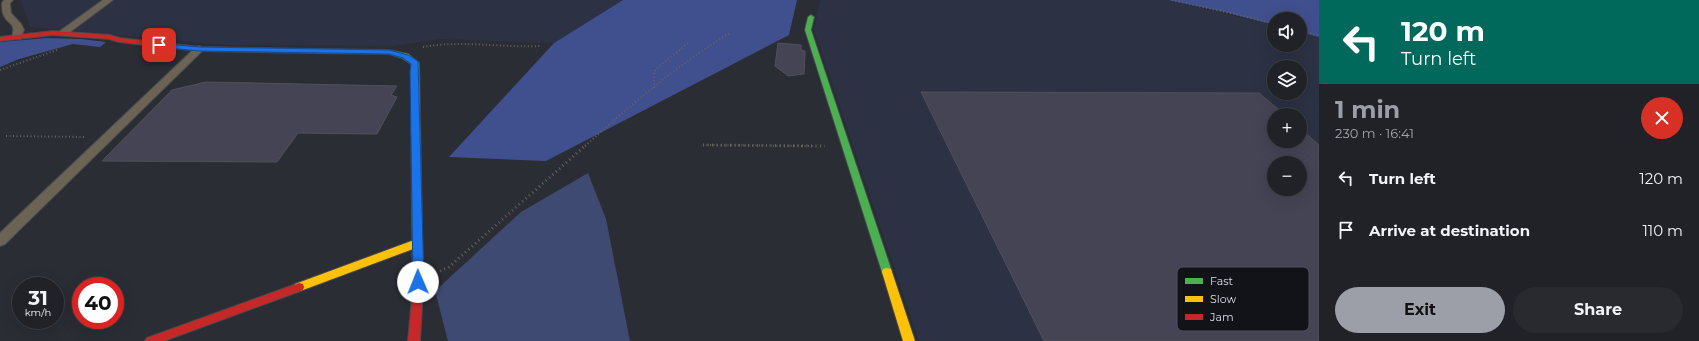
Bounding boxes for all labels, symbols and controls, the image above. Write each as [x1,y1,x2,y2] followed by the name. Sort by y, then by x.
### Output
[1267,12,1307,196] map controls
[1267,12,1307,52] button: sound
[1401,14,1485,48] text: 120 m
[1335,16,1387,68] icon: left
[142,28,176,62] pin
[148,34,170,56] icon: arrive
[1401,48,1476,70] text: Turn left
[1267,60,1307,100] button: layers
[1335,95,1400,124] text: 1 min
[1641,97,1683,139] button: close
[1267,108,1307,148] button: +
[1335,125,1414,141] text: 230 m · 16:41
[1267,156,1307,196] button: −
[1335,167,1357,189] icon: left
[1369,169,1436,188] text: Turn left
[1639,169,1683,188] text: 120 m
[1335,219,1357,241] icon: arrive
[1369,221,1530,240] text: Arrive at destination
[1642,221,1683,240] text: 110 m
[397,261,439,303] position arrow
[1177,267,1309,331] legend
[1210,274,1234,288] text: Fast
[72,277,124,329] speed limit sign: 40
[28,286,48,310] text: 31
[1335,287,1505,333] button: Exit
[1513,287,1683,333] button: Share
[1210,292,1236,306] text: Slow
[25,306,51,319] text: km/h
[1209,310,1234,324] text: Jam

